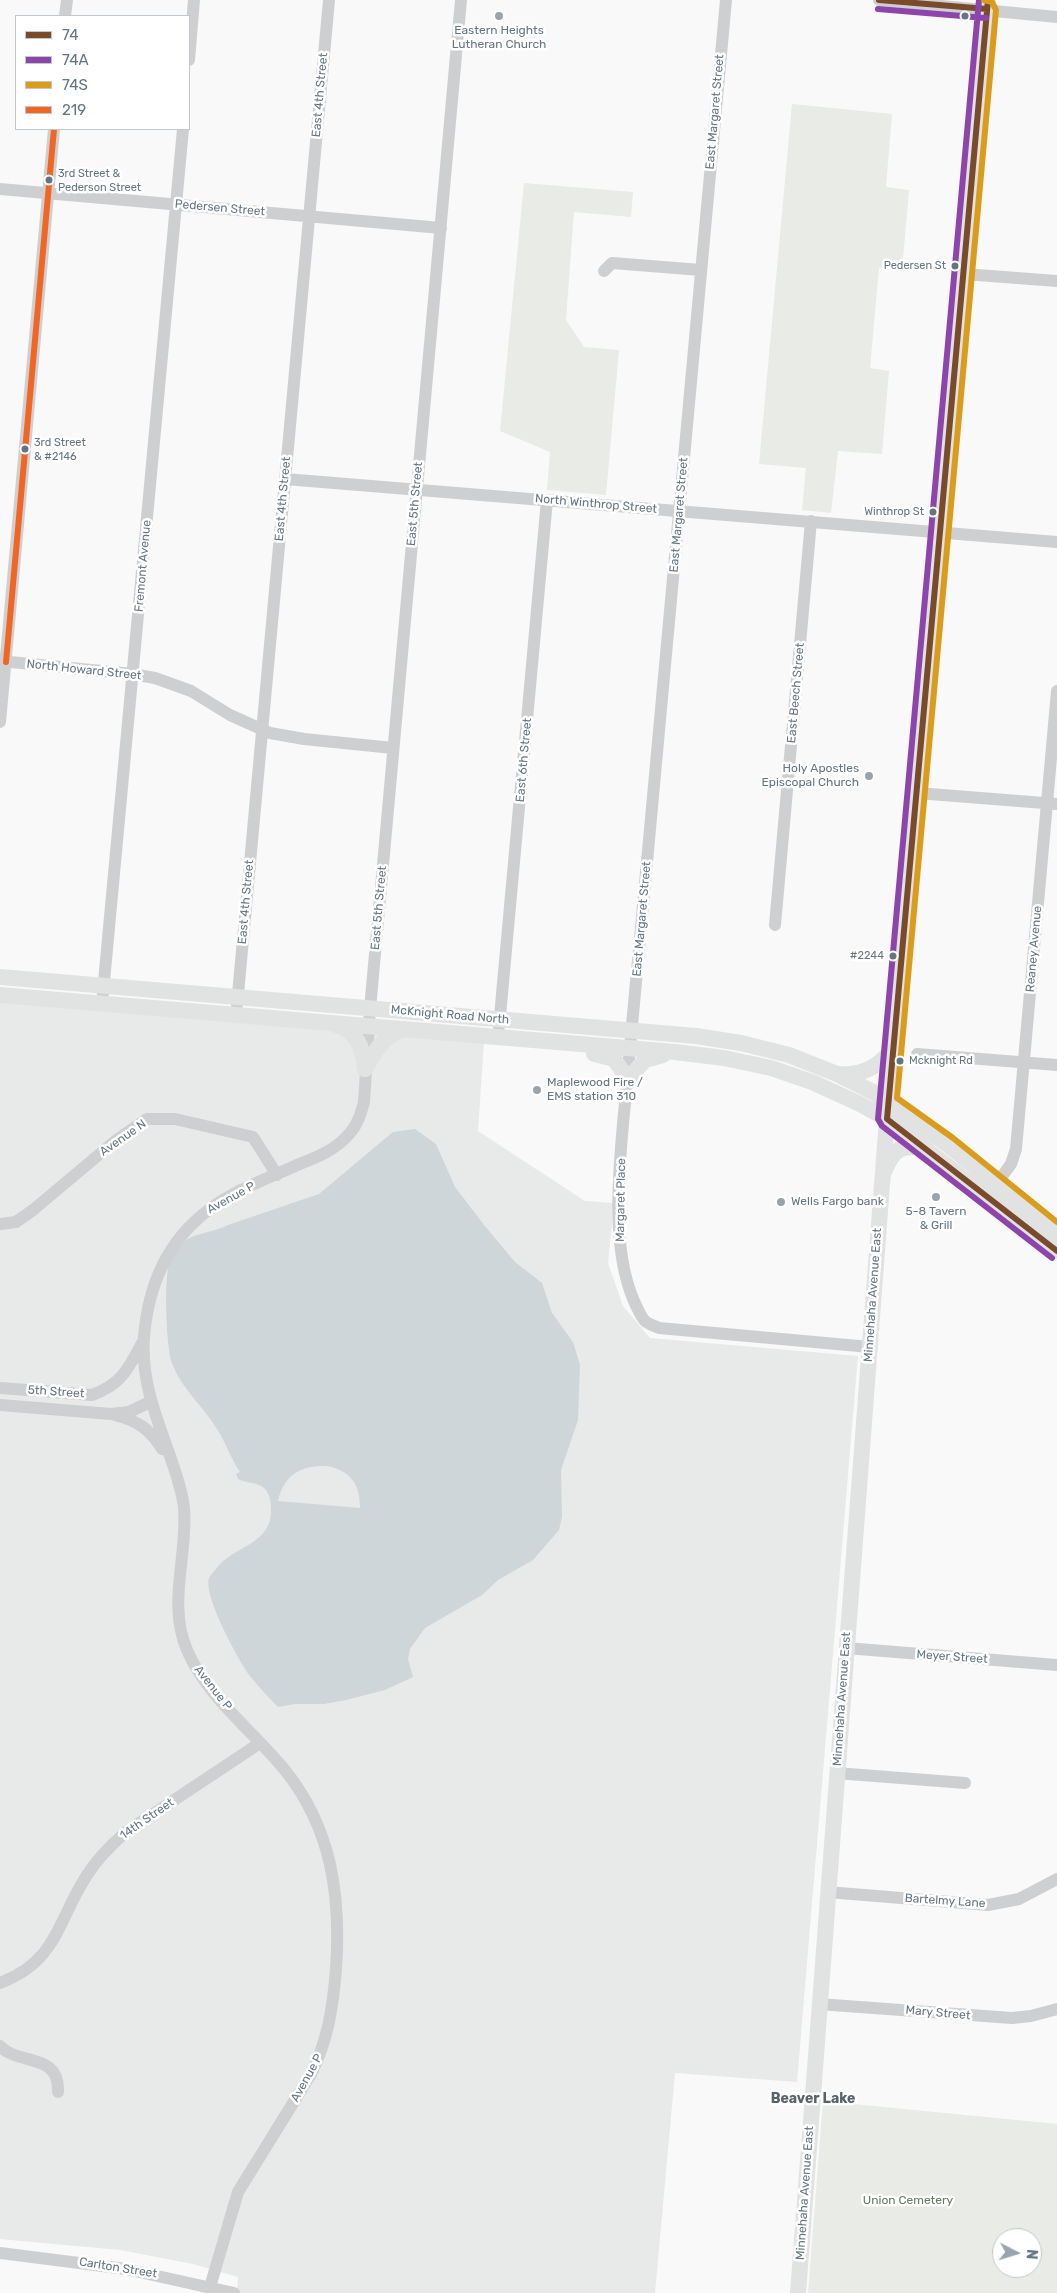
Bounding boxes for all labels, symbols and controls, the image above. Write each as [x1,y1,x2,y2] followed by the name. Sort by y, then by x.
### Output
[493,10,505,22] marker: Eastern Heights Lutheran Church
[960,11,970,21] unlabelled marker
[15,15,190,130] legend
[452,24,546,52] place label: Eastern Heights Lutheran Church
[62,26,79,44] text: 74
[62,51,89,69] text: 74A
[309,52,331,138] street label: East 4th Street
[703,54,727,170] street label: East Margaret Street
[62,76,88,94] text: 74S
[62,101,86,119] text: 219
[58,167,141,193] place label: 3rd Street & Pederson Street
[44,175,54,185] marker: 3rd Street & Pederson Street
[174,197,266,219] street label: Pedersen Street
[884,259,946,273] place label: Pedersen St
[950,261,960,271] marker: Pedersen St
[34,436,86,462] place label: 3rd Street & #2146
[20,444,30,454] marker: 3rd Street & #2146
[272,456,294,542] street label: East 4th Street
[667,457,691,573] street label: East Margaret Street
[404,461,426,547] street label: East 5th Street
[534,491,658,517] street label: North Winthrop Street
[864,505,924,519] place label: Winthrop St
[928,507,938,517] marker: Winthrop St
[132,519,154,613] street label: Fremont Avenue
[784,642,808,744] street label: East Beech Street
[26,657,142,683] street label: North Howard Street
[513,717,535,803] street label: East 6th Street
[762,762,859,790] place label: Holy Apostles Episcopal Church
[863,770,875,782] marker: Holy Apostles Episcopal Church
[235,859,257,945] street label: East 4th Street
[630,861,654,977] street label: East Margaret Street
[368,865,390,951] street label: East 5th Street
[1023,905,1045,993] street label: Reaney Avenue
[850,949,884,963] place label: #2244
[888,951,898,961] marker: #2244
[390,1003,510,1027] street label: McKnight Road North
[909,1054,973,1068] place label: Mcknight Rd
[895,1056,905,1066] marker: Mcknight Rd
[547,1076,643,1104] place label: Maplewood Fire / EMS station 310
[531,1084,543,1096] marker: Maplewood Fire / EMS station 310
[97,1117,149,1159] street label: Avenue N
[613,1158,629,1242] street label: Margaret Place
[204,1179,258,1217] street label: Avenue P
[930,1191,942,1203] marker: 5-8 Tavern & Grill
[791,1195,884,1209] place label: Wells Fargo bank
[775,1196,787,1208] marker: Wells Fargo bank
[906,1205,966,1233] place label: 5-8 Tavern & Grill
[861,1228,885,1362] street label: Minnehaha Avenue East
[27,1383,85,1401] street label: 5th Street
[830,1632,854,1766] street label: Minnehaha Avenue East
[916,1647,988,1667] street label: Meyer Street
[191,1663,235,1713] street label: Avenue P
[117,1795,177,1843] street label: 14th Street
[904,1891,986,1911] street label: Bartelmy Lane
[905,2003,971,2023] street label: Mary Street
[288,2051,326,2105] street label: Avenue P
[771,2091,855,2107] district label: Beaver Lake
[793,2126,817,2260] street label: Minnehaha Avenue East
[863,2194,953,2208] park label: Union Cemetery
[992,2228,1042,2278] north arrow
[1023,2248,1040,2260] text: N
[78,2255,158,2281] street label: Carlton Street

